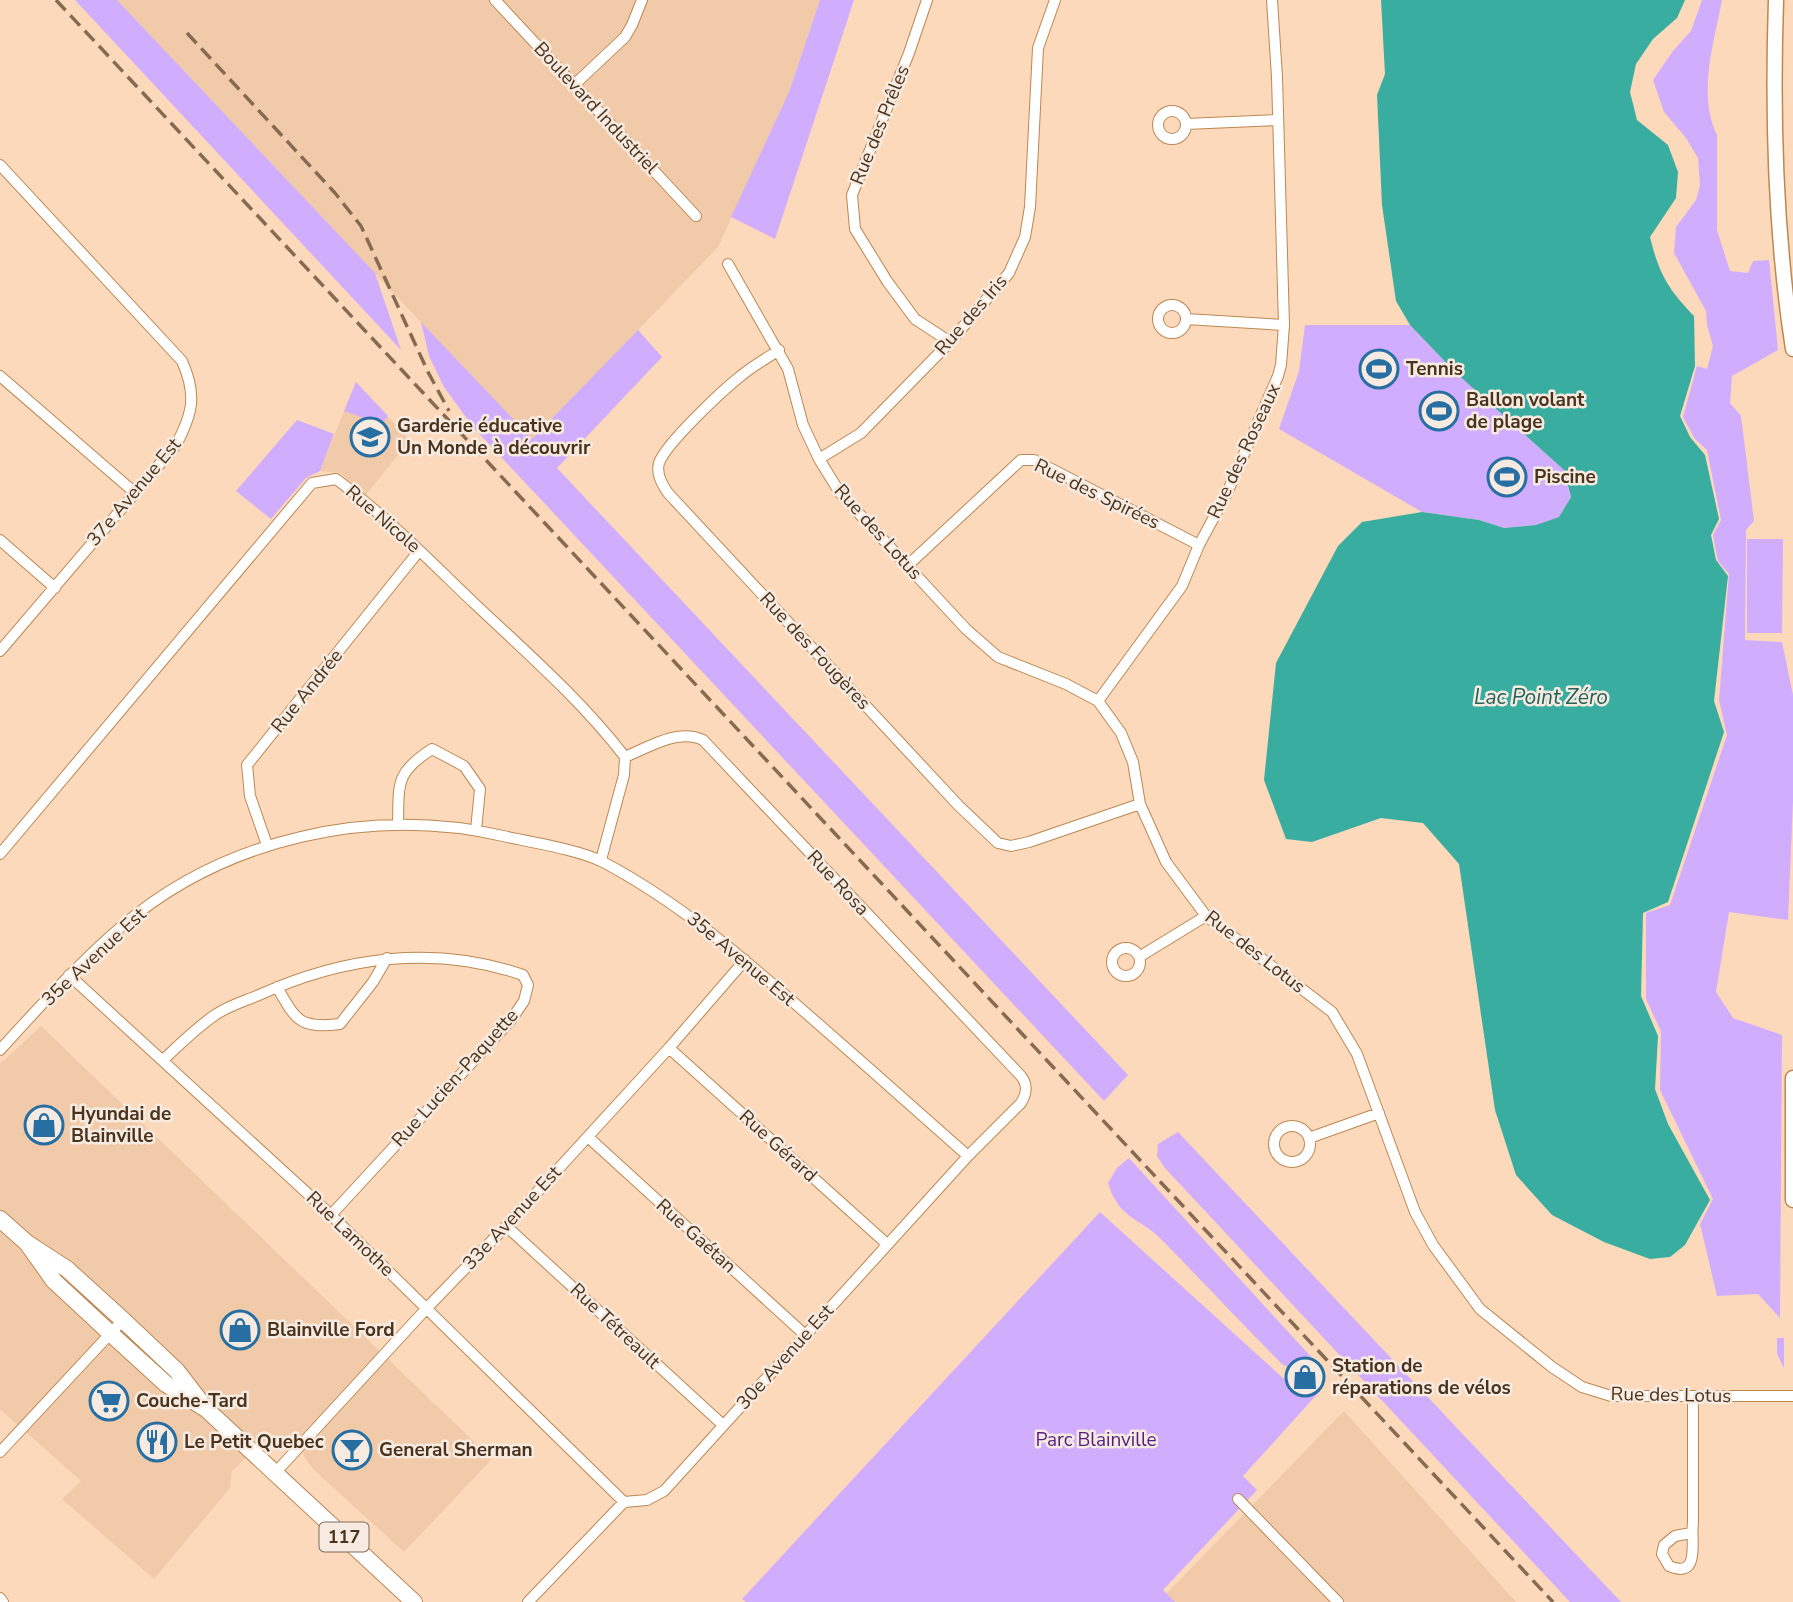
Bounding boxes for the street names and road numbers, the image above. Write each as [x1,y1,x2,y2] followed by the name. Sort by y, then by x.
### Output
[528,36,664,180] street label: Boulevard Industriel
[844,61,916,189] street label: Rue des Prêles
[929,269,1013,361] street label: Rue des Iris
[1201,379,1287,523] street label: Rue des Roseaux
[81,432,187,552] street label: 37e Avenue Est
[1030,452,1164,536] street label: Rue des Spirées
[828,478,928,586] street label: Rue des Lotus
[340,479,426,559] street label: Rue Nicole
[754,587,876,715] street label: Rue des Fougères
[265,644,349,738] street label: Rue Andrée
[801,845,875,921] street label: Rue Rosa
[36,902,152,1012] street label: 35e Avenue Est
[1199,905,1311,999] street label: Rue des Lotus
[681,906,801,1012] street label: 35e Avenue Est
[386,1003,524,1153] street label: Rue Lucien-Paquette
[733,1104,823,1188] street label: Rue Gérard
[457,1160,567,1276] street label: 33e Avenue Est
[300,1185,400,1283] street label: Rue Lamothe
[650,1193,742,1279] street label: Rue Gaétan
[564,1277,666,1375] street label: Rue Tétreault
[731,1298,840,1415] street label: 30e Avenue Est
[1610,1381,1732,1409] street label: Rue des Lotus
[320,1522,368,1552] road number: 117

